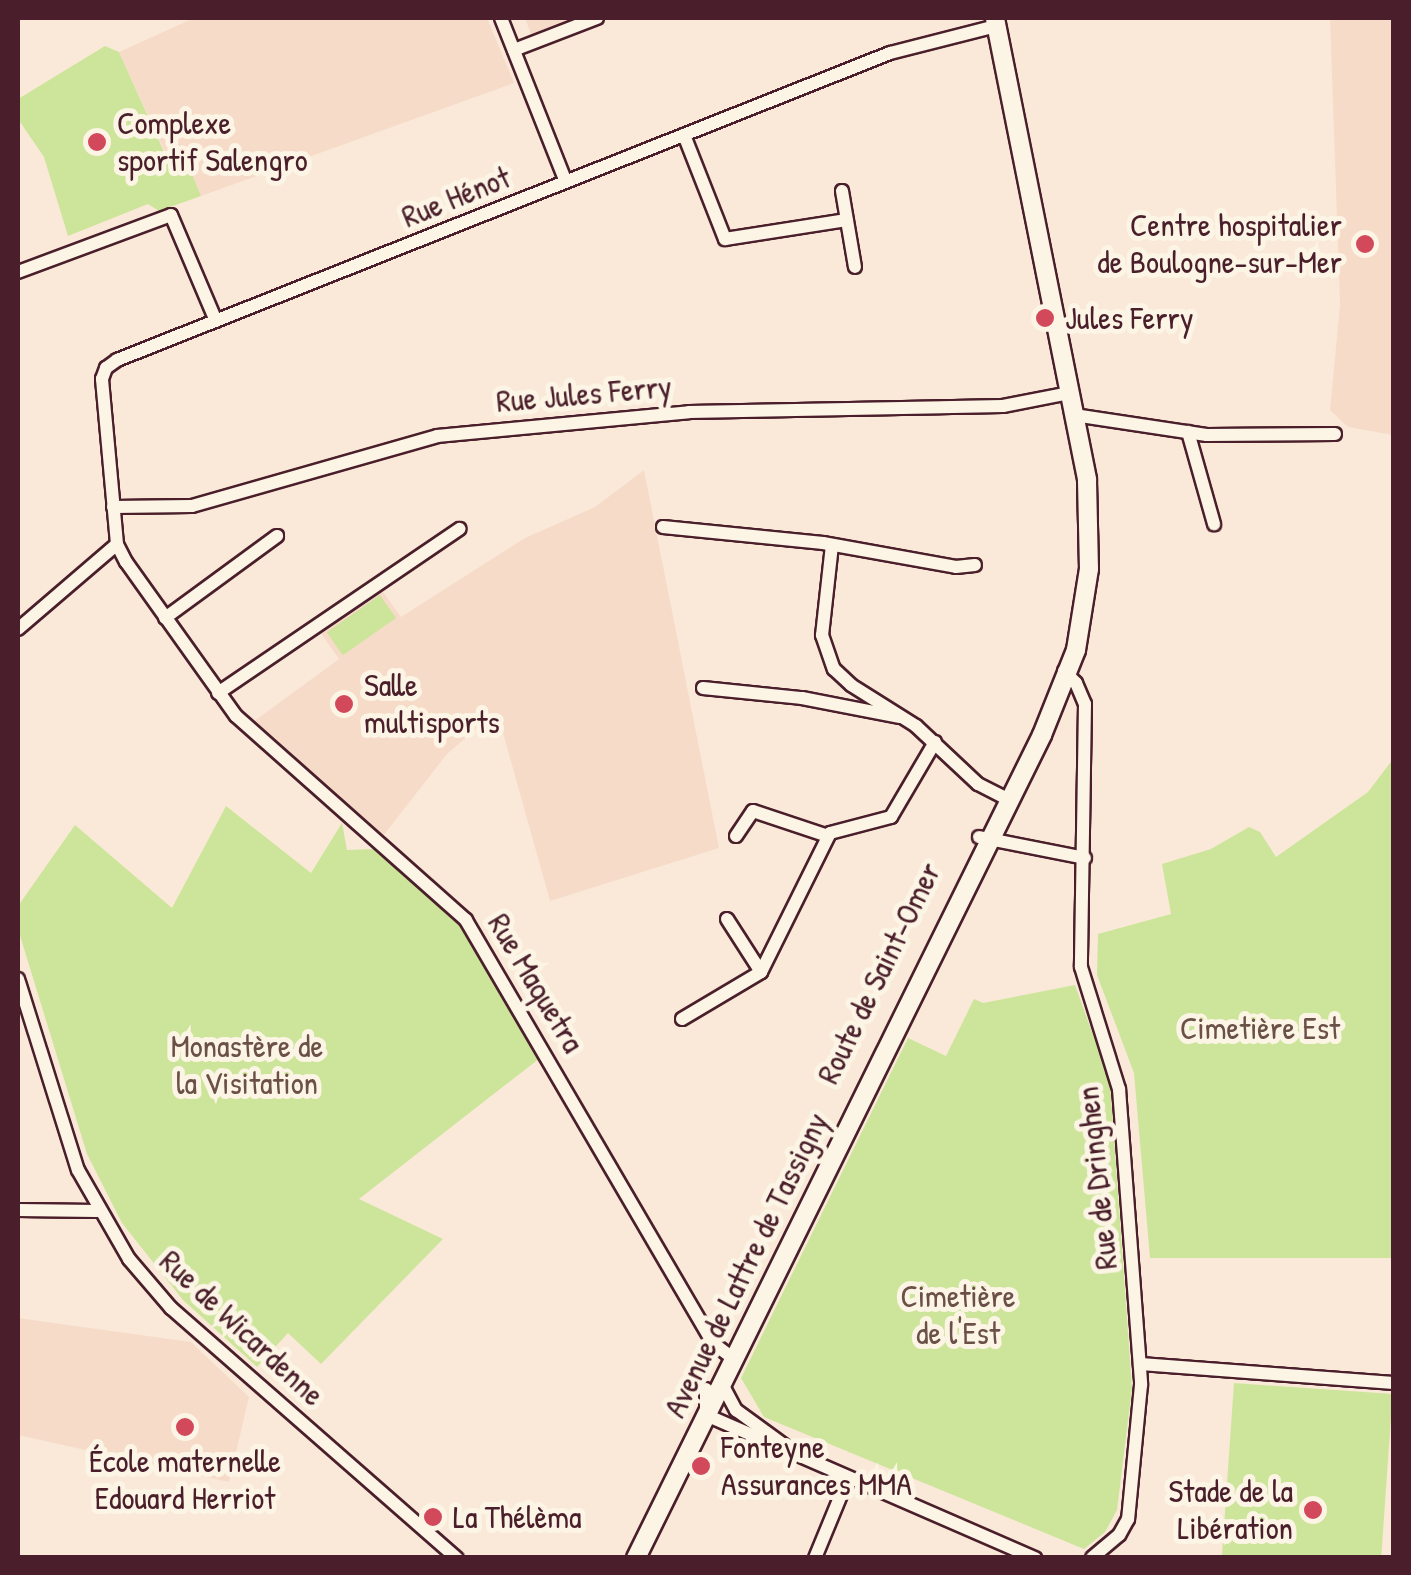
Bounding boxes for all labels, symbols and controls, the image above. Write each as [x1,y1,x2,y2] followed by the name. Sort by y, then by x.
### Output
[117,105,308,180] place label: Complexe sportif Salengro
[86,131,108,153] marker: Complexe sportif Salengro
[396,158,516,236] street label: Rue Hénot
[1097,207,1342,282] place label: Centre hospitalier de Boulogne-sur-Mer
[1352,231,1378,257] marker: Centre hospitalier de Boulogne-sur-Mer
[1065,299,1193,337] place label: Jules Ferry
[1034,307,1056,329] marker: Jules Ferry
[495,367,673,421] street label: Rue Jules Ferry
[364,667,500,742] place label: Salle multisports
[333,693,355,715] marker: Salle multisports
[809,856,949,1090] street label: Route de Saint-Omer
[480,907,592,1059] street label: Rue Maquetra
[1180,1009,1340,1047] park label: Cimetière Est
[171,1028,323,1103] park label: Monastère de la Visitation
[1068,1084,1126,1272] street label: Rue de Dringhen
[656,1106,836,1424] street label: Avenue de Lattre de Tassigny
[152,1242,332,1414] street label: Rue de Wicardenne
[900,1278,1016,1353] park label: Cimetière de l'Est
[174,1416,196,1438] marker: École maternelle Edouard Herriot
[721,1429,912,1504] place label: Fonteyne Assurances MMA
[89,1443,281,1518] place label: École maternelle Edouard Herriot
[690,1455,712,1477] marker: Fonteyne Assurances MMA
[1169,1473,1293,1548] place label: Stade de la Libération
[453,1498,582,1536] place label: La Thélèma
[1302,1499,1324,1521] marker: Stade de la Libération
[422,1506,444,1528] marker: La Thélèma

